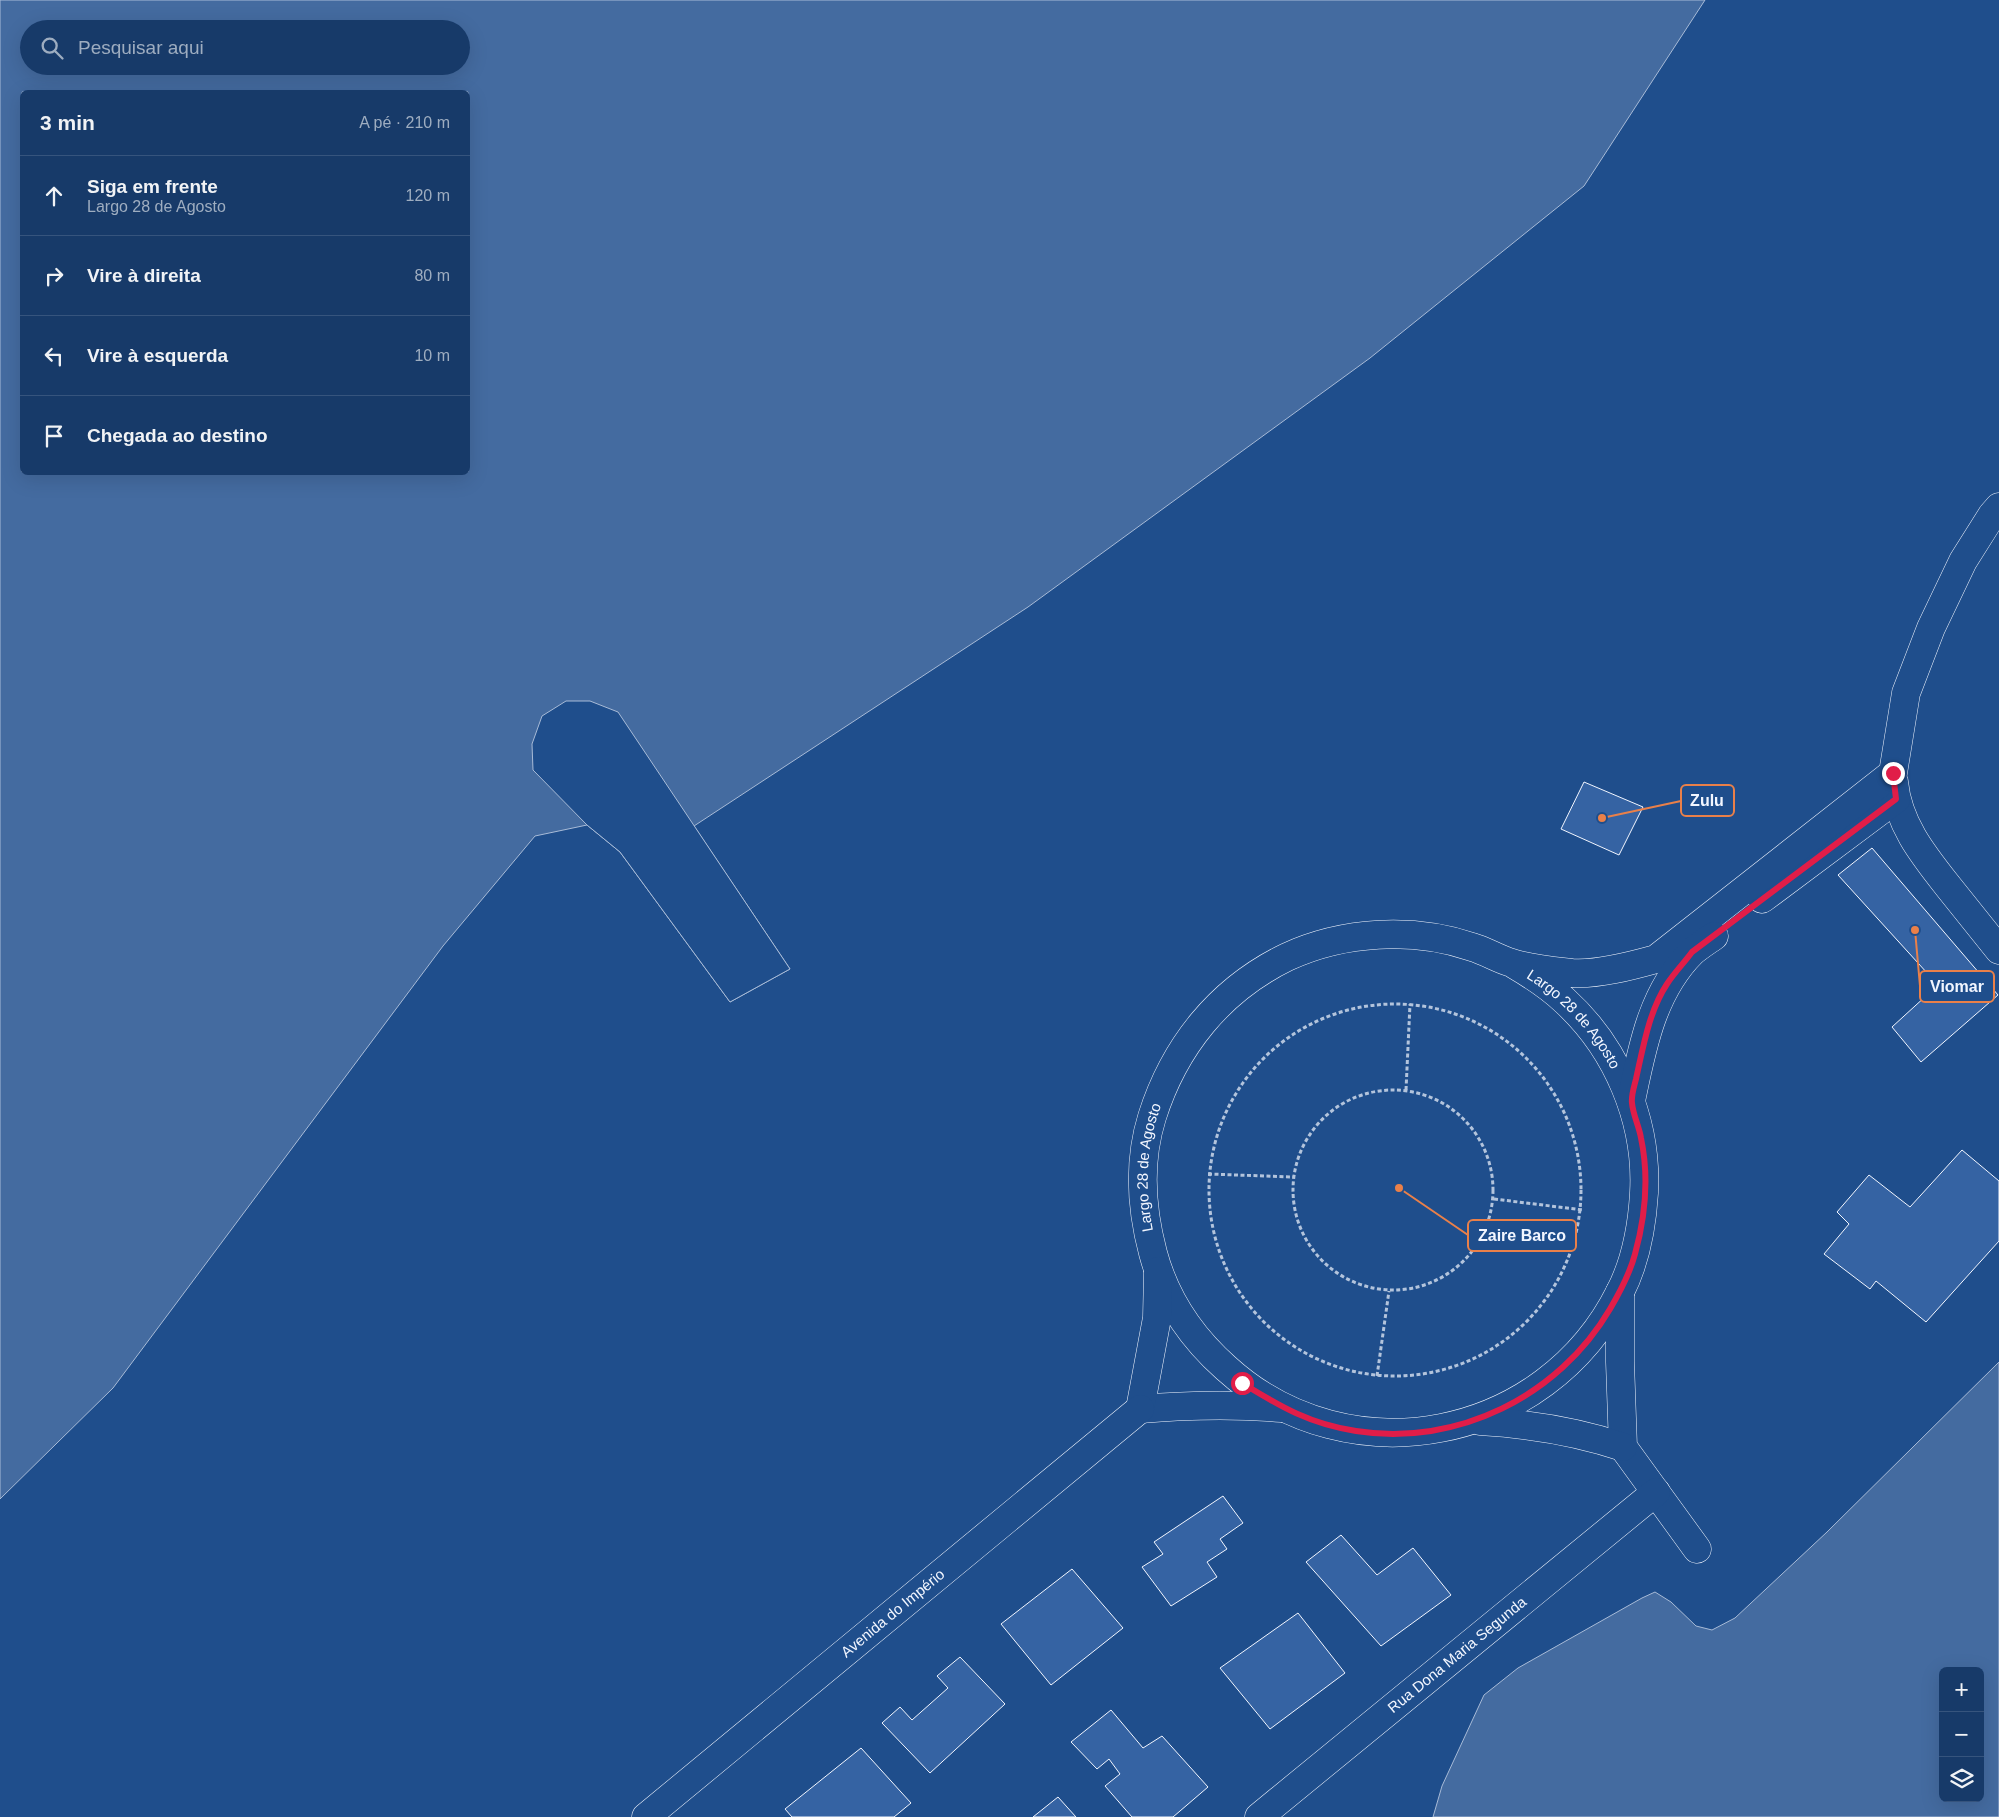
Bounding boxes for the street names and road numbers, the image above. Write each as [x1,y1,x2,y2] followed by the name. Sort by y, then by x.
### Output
[1524,966,1624,1071] street label: Largo 28 de Agosto
[1134,1101,1164,1233] street label: Largo 28 de Agosto
[837,1565,948,1660] street label: Avenida do Império
[1384,1592,1530,1716] street label: Rua Dona Maria Segunda

